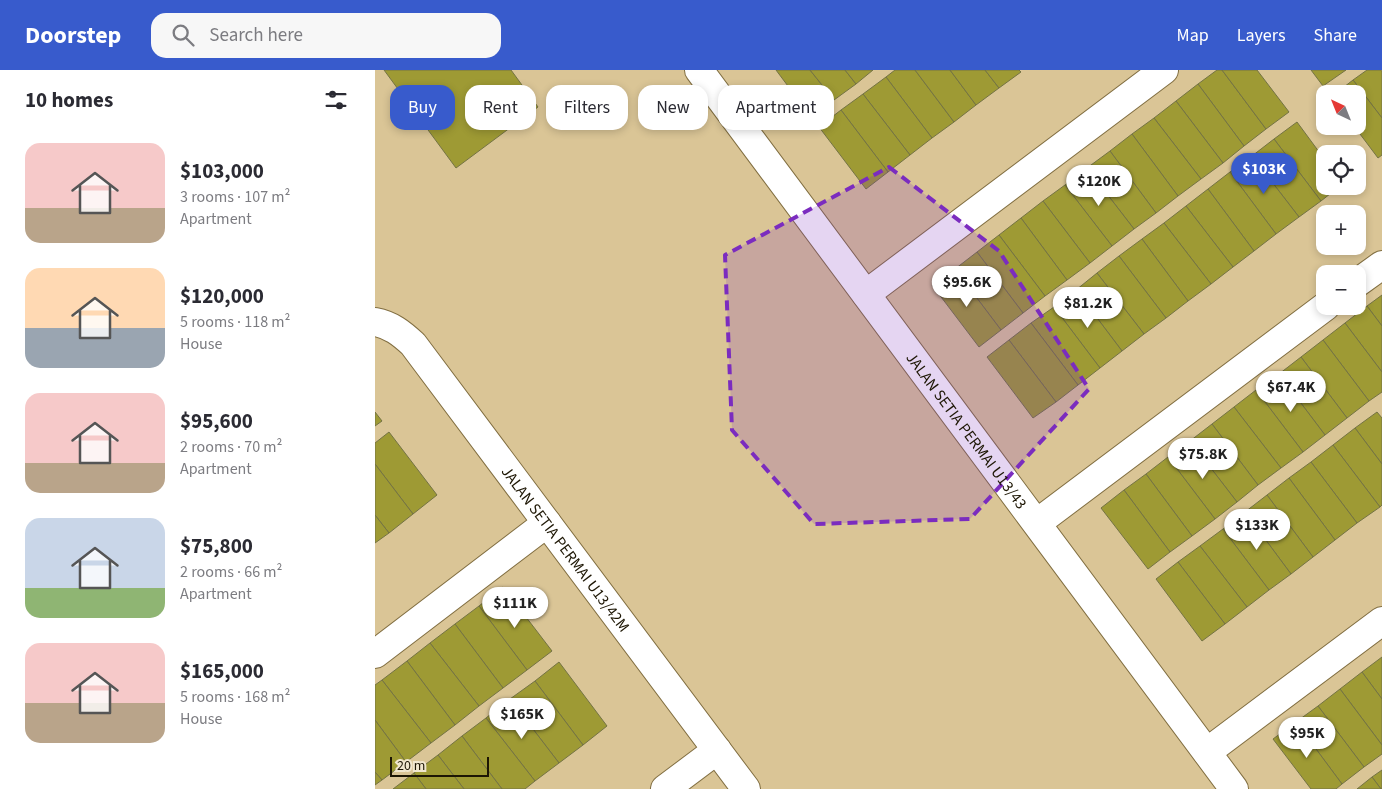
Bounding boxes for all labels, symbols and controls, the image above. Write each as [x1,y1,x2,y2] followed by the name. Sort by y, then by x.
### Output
[151,13,501,58] search box
[25,18,121,53] text: Doorstep
[169,21,197,49] icon: search
[209,22,303,49] text: Search here
[1177,23,1209,48] text: Map
[1237,23,1286,48] text: Layers
[1314,23,1357,48] text: Share
[25,85,113,115] text: 10 homes
[390,85,455,130] chip: Buy
[465,85,536,130] chip: Rent
[546,85,628,130] chip: Filters
[638,85,708,130] chip: New
[718,85,834,130] chip: Apartment
[1316,85,1366,135] north arrow
[1316,85,1366,315] map controls
[322,86,350,114] icon: filters
[1316,145,1366,195] button: locate
[1229,152,1299,195] pin: $103K
[180,156,264,186] text: $103,000
[1242,158,1286,180] text: $103K
[65,163,125,223] icon: home
[1064,164,1134,207] pin: $120K
[1077,170,1121,192] text: $120K
[180,186,290,208] text: 3 rooms · 107 m²
[1316,205,1366,255] button: +
[180,208,252,230] text: Apartment
[1316,265,1366,315] button: −
[926,266,1008,308] pin: $95.6K
[943,271,991,293] text: $95.6K
[180,281,264,311] text: $120,000
[1047,286,1129,329] pin: $81.2K
[65,288,125,348] icon: home
[1064,292,1112,314] text: $81.2K
[180,311,290,333] text: 5 rooms · 118 m²
[180,333,222,355] text: House
[901,348,1032,514] street label: JALAN SETIA PERMAI U13/43
[1250,370,1332,413] pin: $67.4K
[1267,376,1315,398] text: $67.4K
[180,406,253,436] text: $95,600
[65,413,125,473] icon: home
[180,436,282,458] text: 2 rooms · 70 m²
[1162,438,1244,480] pin: $75.8K
[1179,443,1227,465] text: $75.8K
[180,458,252,480] text: Apartment
[496,462,635,637] street label: JALAN SETIA PERMAI U13/42M
[1222,508,1292,551] pin: $133K
[1235,514,1279,536] text: $133K
[180,531,253,561] text: $75,800
[65,538,125,598] icon: home
[180,561,282,583] text: 2 rooms · 66 m²
[180,583,252,605] text: Apartment
[480,586,550,629] pin: $111K
[493,592,537,614] text: $111K
[180,656,264,686] text: $165,000
[65,663,125,723] icon: home
[180,686,290,708] text: 5 rooms · 168 m²
[487,698,557,740] pin: $165K
[500,703,544,725] text: $165K
[180,708,222,730] text: House
[1277,716,1337,759] pin: $95K
[1289,722,1325,744] text: $95K
[390,754,489,777] scale bar
[397,756,425,776] text: 20 m

